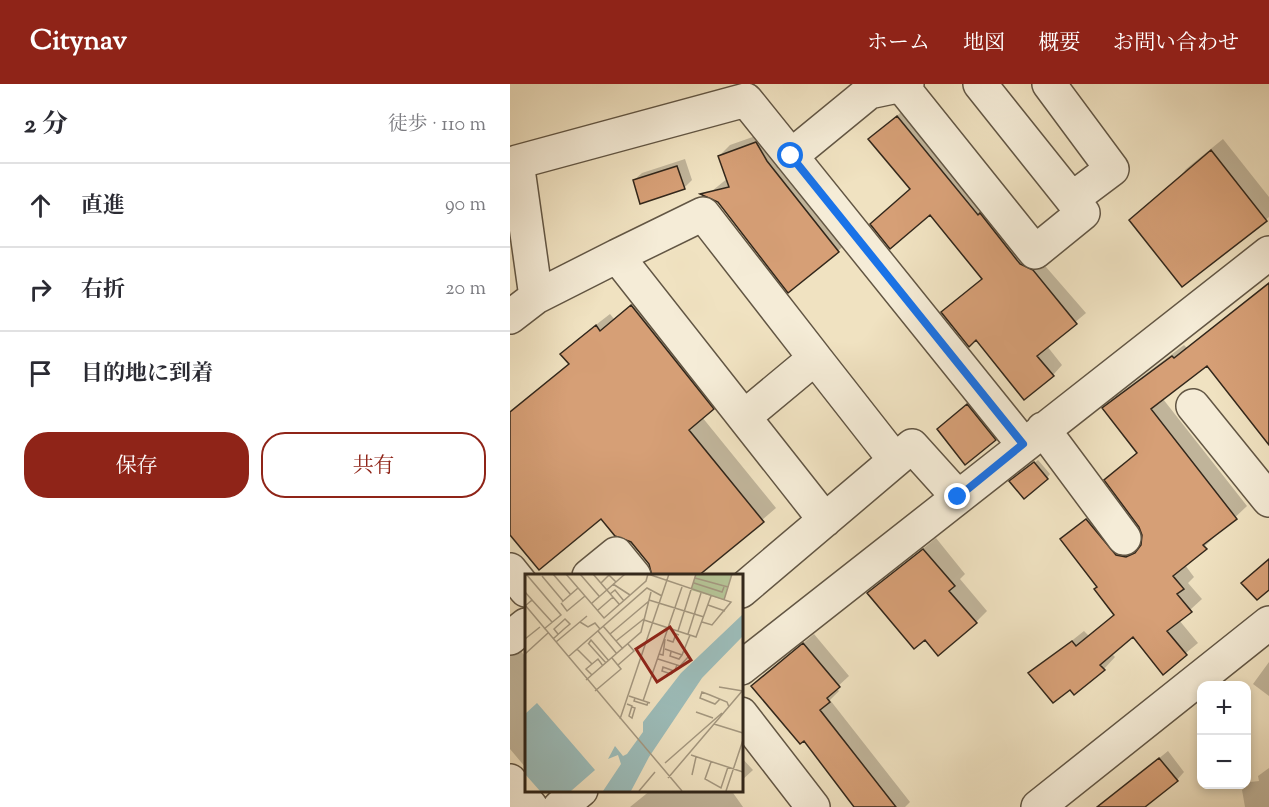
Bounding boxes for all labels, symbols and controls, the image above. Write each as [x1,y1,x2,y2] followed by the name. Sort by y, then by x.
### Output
[30,22,127,62] text: Citynav
[867,29,930,59] text: ホーム
[963,29,1005,59] text: 地図
[1038,29,1080,59] text: 概要
[1113,29,1239,59] text: お問い合わせ
[24,107,68,144] text: 2 分
[388,111,486,140] text: 徒歩 · 110 m
[777,142,803,168] route start
[24,189,57,222] icon: ahead
[81,191,125,223] text: 直進
[445,191,486,220] text: 90 m
[24,273,57,306] icon: right
[81,275,125,307] text: 右折
[445,275,486,304] text: 20 m
[24,357,57,390] icon: arrive
[81,359,213,391] text: 目的地に到着
[24,432,249,498] button: 保存
[261,432,486,498] button: 共有
[944,483,970,509] route end
[525,574,742,792] inset map
[1197,681,1251,789] map controls
[1197,681,1251,735] button: +
[1197,735,1251,789] button: −

